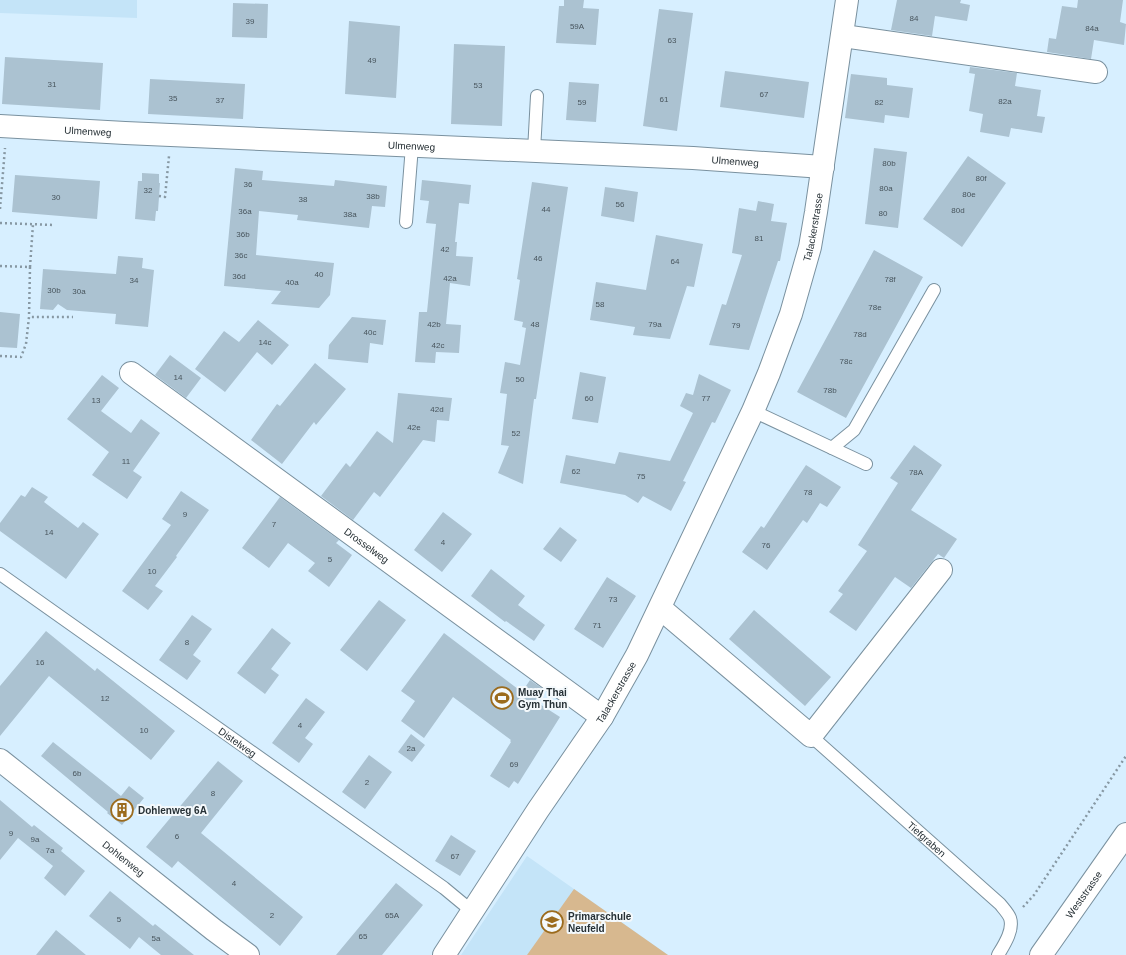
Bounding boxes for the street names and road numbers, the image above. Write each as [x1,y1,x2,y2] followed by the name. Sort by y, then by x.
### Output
[64,125,112,138] street label: Ulmenweg
[388,140,435,153] street label: Ulmenweg
[711,154,759,169] street label: Ulmenweg
[801,192,825,263] street label: Talackerstrasse
[342,526,391,565] street label: Drosselweg
[594,659,638,726] street label: Talackerstrasse
[216,725,258,759] street label: Distelweg
[905,819,948,859] street label: Tiefgraben
[100,839,146,879] street label: Dohlenweg
[1064,869,1104,920] street label: Weststrasse

